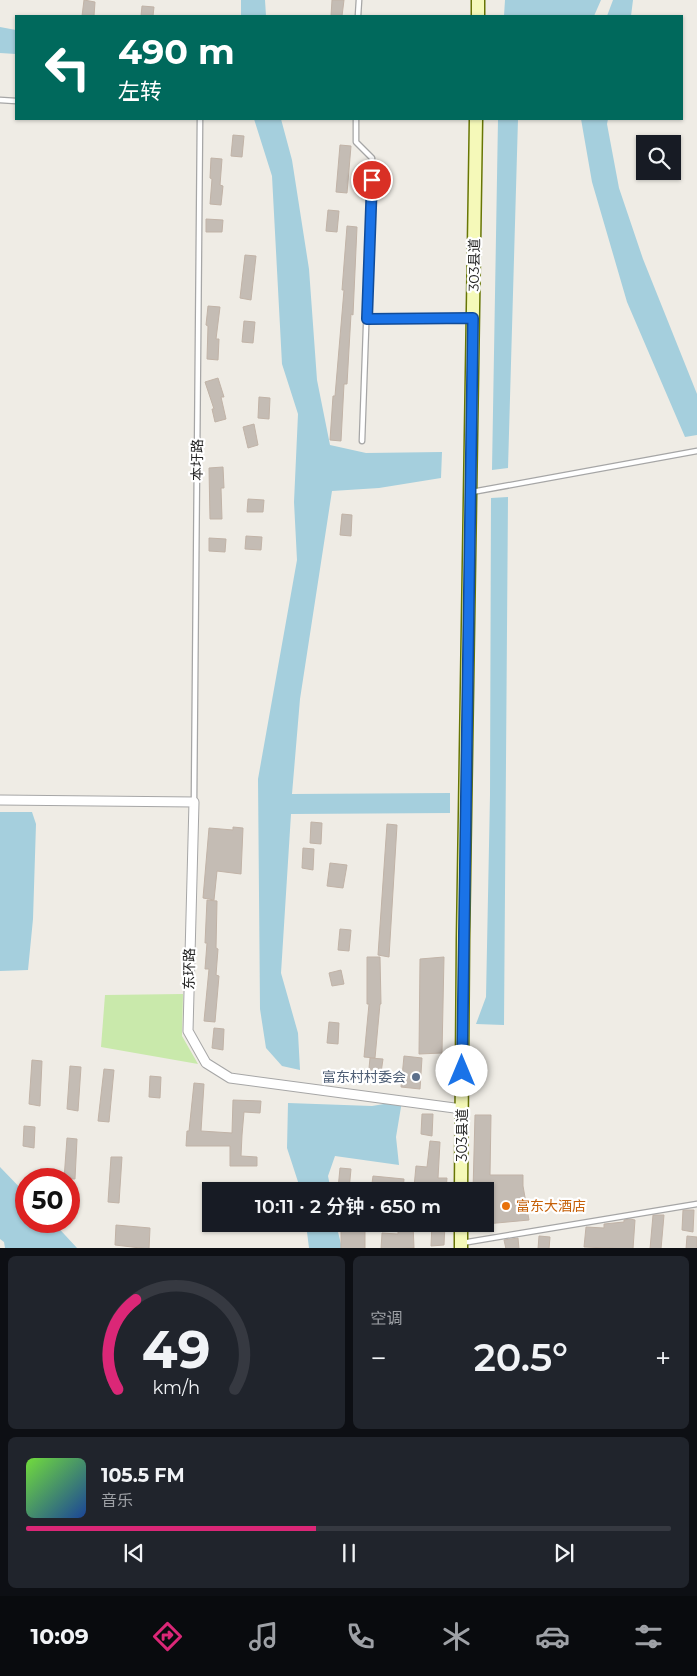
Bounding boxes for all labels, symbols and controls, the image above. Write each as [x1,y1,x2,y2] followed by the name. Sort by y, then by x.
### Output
[118,30,235,73] text: 490 m
[35,35,100,100] icon: left
[118,78,162,105] text: 左转
[636,135,681,180] map controls
[636,135,681,180] button: search
[351,159,393,201] pin
[358,166,386,194] icon: arrive
[465,238,483,292] street label: 303县道
[188,439,206,481] street label: 本圩路
[180,948,198,990] street label: 东环路
[435,1044,487,1096] position arrow
[322,1068,406,1086] place label: 富东村村委会
[410,1071,422,1083] marker: 富东村村委会
[453,1109,471,1161] street label: 303县道
[15,1168,80,1233] speed limit sign: 50
[255,1195,441,1218] text: 10:11 · 2 分钟 · 650 m
[516,1197,586,1215] place label: 富东大酒店
[500,1200,512,1212] marker: 富东大酒店
[371,1309,403,1328] text: 空调
[142,1318,211,1381] text: 49
[474,1334,568,1381] text: 20.5°
[371,1341,387,1375] text: −
[655,1341,671,1375] text: +
[152,1377,200,1398] text: km/h
[101,1464,185,1487] text: 105.5 FM
[101,1491,133,1510] text: 音乐
[120,1539,148,1567] icon: previous
[335,1539,363,1567] icon: pause
[550,1539,578,1567] icon: next
[150,1619,185,1654] icon: directions
[246,1619,281,1654] icon: music
[343,1619,378,1654] icon: phone
[439,1619,474,1654] icon: climate
[535,1619,570,1654] icon: car
[631,1619,666,1654] icon: filters
[31,1623,89,1650] text: 10:09

